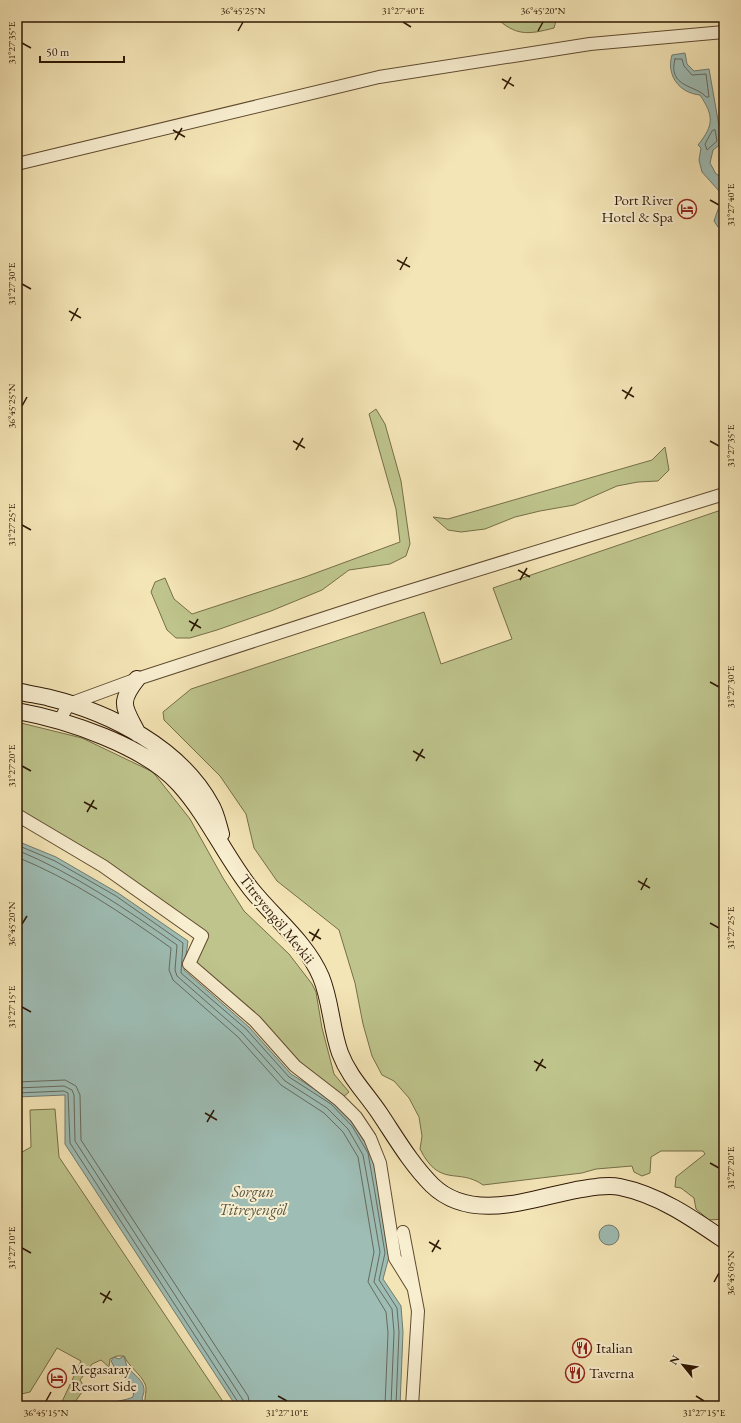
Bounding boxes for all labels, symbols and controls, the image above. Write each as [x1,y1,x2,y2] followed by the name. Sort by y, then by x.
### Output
[221,4,266,17] text: 36°45'25"N
[382,4,425,17] text: 31°27'40"E
[521,4,566,17] text: 36°45'20"N
[5,21,18,64] text: 31°27'35"E
[40,38,124,64] scale bar
[46,44,70,60] text: 50 m
[724,183,737,226] text: 31°27'40"E
[601,190,673,226] place label: Port River Hotel & Spa
[676,198,698,220] hotel icon: Port River Hotel & Spa
[5,262,18,305] text: 31°27'30"E
[5,383,18,428] text: 36°45'25"N
[724,424,737,467] text: 31°27'35"E
[5,503,18,546] text: 31°27'25"E
[724,665,737,708] text: 31°27'30"E
[5,744,18,787] text: 31°27'20"E
[236,870,319,968] street label: Titreyengöl Mevkii
[5,901,18,946] text: 36°45'20"N
[724,906,737,949] text: 31°27'25"E
[5,985,18,1028] text: 31°27'15"E
[724,1146,737,1189] text: 31°27'20"E
[219,1181,288,1220] water label: Sorgun Titreyengöl
[5,1226,18,1269] text: 31°27'10"E
[724,1250,737,1295] text: 36°45'05"N
[571,1337,593,1359] restaurant icon: Italian
[596,1338,633,1357] place label: Italian
[663,1345,703,1385] north arrow
[666,1353,683,1367] text: N
[71,1359,137,1395] place label: Megasaray Resort Side
[564,1362,586,1384] restaurant icon: Taverna
[589,1363,634,1382] place label: Taverna
[46,1367,68,1389] hotel icon: Megasaray Resort Side
[24,1406,69,1419] text: 36°45'15"N
[266,1406,309,1419] text: 31°27'10"E
[683,1406,726,1419] text: 31°27'15"E

